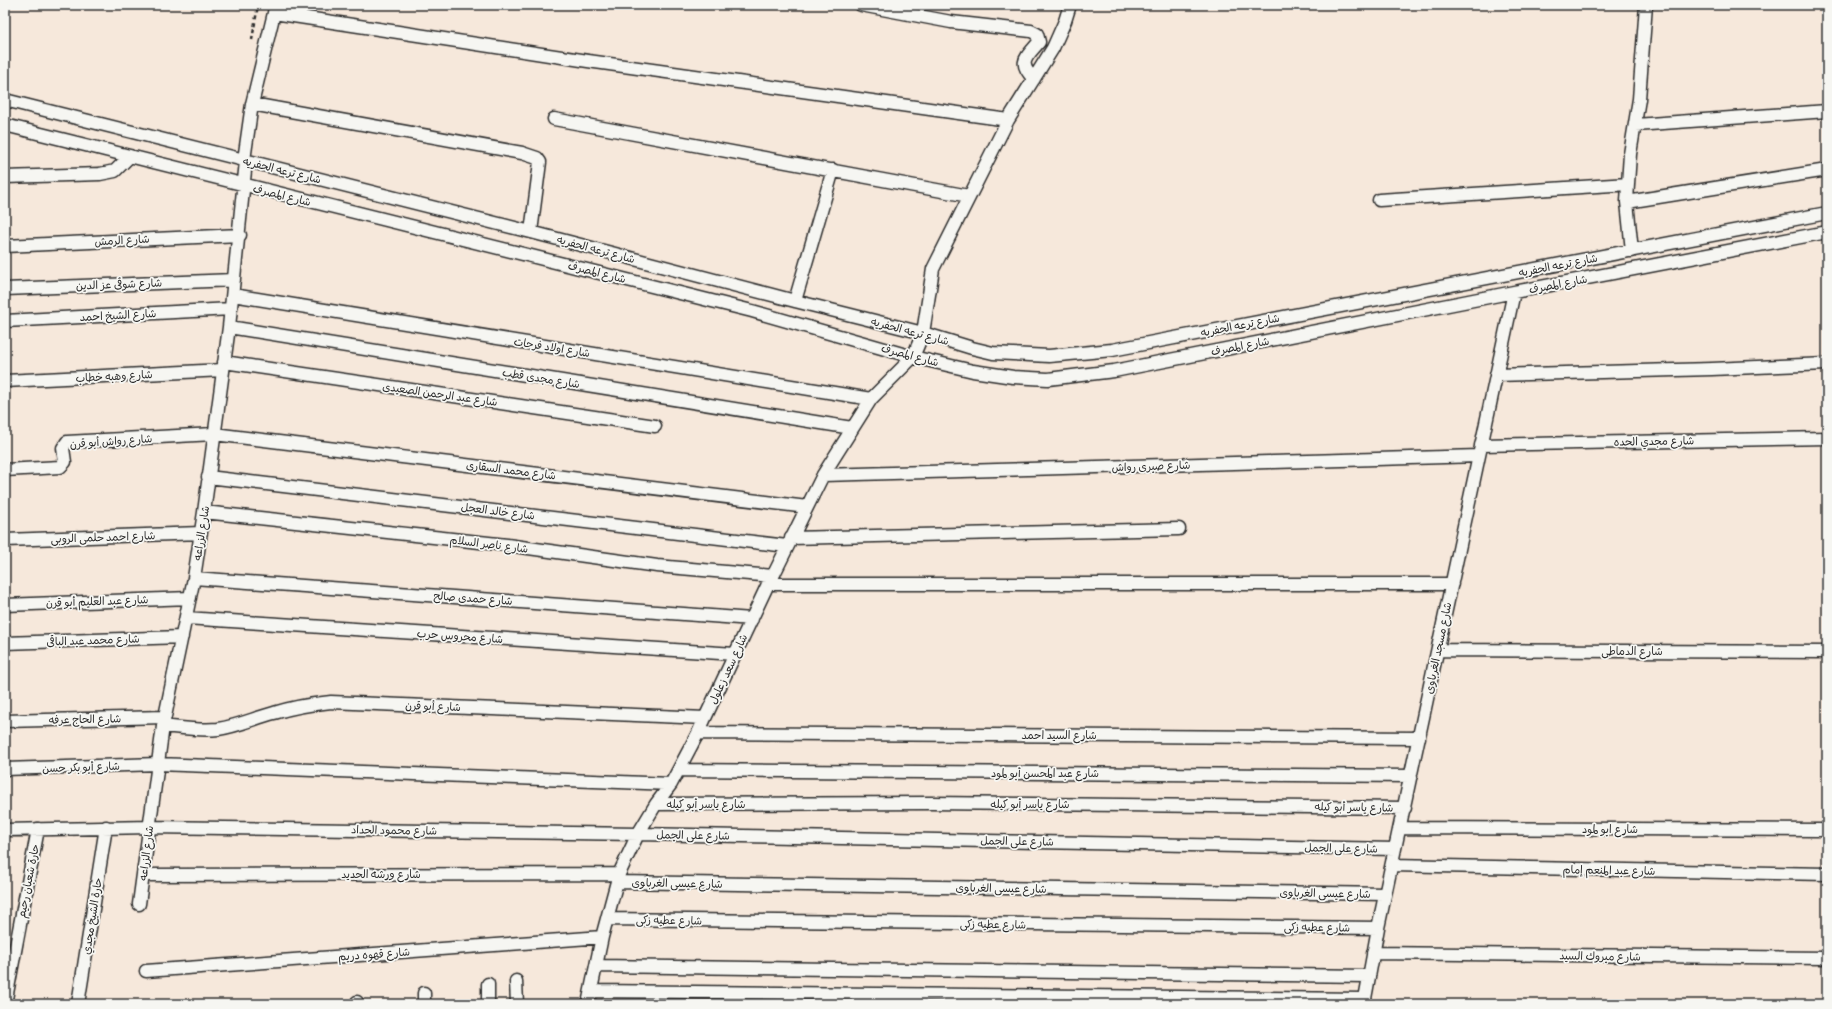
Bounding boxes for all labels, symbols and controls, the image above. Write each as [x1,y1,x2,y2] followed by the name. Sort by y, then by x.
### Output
[241,154,323,188] street label: شارع ترعه الحفريه
[251,181,312,211] street label: شارع المصرف
[94,232,150,250] street label: شارع الرمش
[555,232,637,268] street label: شارع ترعه الحفريه
[1517,250,1599,281] street label: شارع ترعه الحفريه
[566,258,627,288] street label: شارع المصرف
[1528,271,1589,298] street label: شارع المصرف
[76,276,162,294] street label: شارع شوقى عز الدين
[79,306,157,326] street label: شارع الشيخ احمد
[1199,310,1281,341] street label: شارع ترعه الحفريه
[869,314,951,350] street label: شارع ترعه الحفريه
[1210,333,1271,360] street label: شارع المصرف
[512,334,591,362] street label: شارع اولاد فرحات
[879,341,940,371] street label: شارع المصرف
[501,365,581,393] street label: شارع مجدى قطب
[75,367,153,387] street label: شارع وهبه خطاب
[381,379,498,411] street label: شارع عبد الرحمن الصعيدى
[69,431,153,453] street label: شارع رواش أبو قرن
[1614,433,1694,451] street label: شارع مجدي الحده
[465,458,557,484] street label: شارع محمد السقارى
[1111,458,1191,476] street label: شارع صبرى رواش
[460,500,536,524] street label: شارع خالد العجل
[190,505,214,562] street label: شارع الزراعه
[50,528,156,548] street label: شارع احمد حلمى الروبى
[449,532,529,558] street label: شارع ناصر السلام
[433,588,513,610] street label: شارع حمدى صالح
[46,592,149,612] street label: شارع عبد العليم أبو قرن
[1421,601,1457,696] street label: شارع مسجد الغرباوى
[416,626,504,648] street label: شارع محروس حرب
[46,631,140,651] street label: شارع محمد عبد الباقى
[706,632,752,707] street label: شارع سعد زعلول
[1601,644,1663,660] street label: شارع الدماطى
[405,698,461,716] street label: شارع أبو قرن
[49,711,121,729] street label: شارع الحاج عرفه
[1021,728,1097,744] street label: شارع السيد احمد
[42,759,120,777] street label: شارع أبو بكر حسن
[991,766,1099,782] street label: شارع عبد المحسن أبو لمود
[667,797,745,813] street label: شارع ياسر أبو كيله
[991,797,1069,813] street label: شارع ياسر أبو كيله
[1314,799,1394,817] street label: شارع ياسر أبو كيله
[351,822,437,840] street label: شارع محمود الحداد
[1582,822,1638,838] street label: شارع ابو لمود
[136,825,158,881] street label: شارع الزراعه
[656,827,730,845] street label: شارع على الجمل
[980,833,1054,851] street label: شارع على الجمل
[1304,840,1378,858] street label: شارع على الجمل
[14,843,44,920] street label: حارة شعبان رحيم
[1562,862,1655,880] street label: شارع عبد المنعم إمام
[341,867,421,883] street label: شارع ورشه الحديد
[631,875,723,893] street label: شارع عيسى الغرباوى
[79,876,107,956] street label: حارة الشيخ مجدي
[955,880,1047,898] street label: شارع عيسى الغرباوى
[1279,885,1371,903] street label: شارع عيسى الغرباوى
[636,912,702,930] street label: شارع عطيه زكى
[960,916,1026,934] street label: شارع عطيه زكى
[1284,919,1350,937] street label: شارع عطيه زكى
[338,945,411,965] street label: شارع قهوه دريم
[1559,948,1641,966] street label: شارع مبروك السيد

